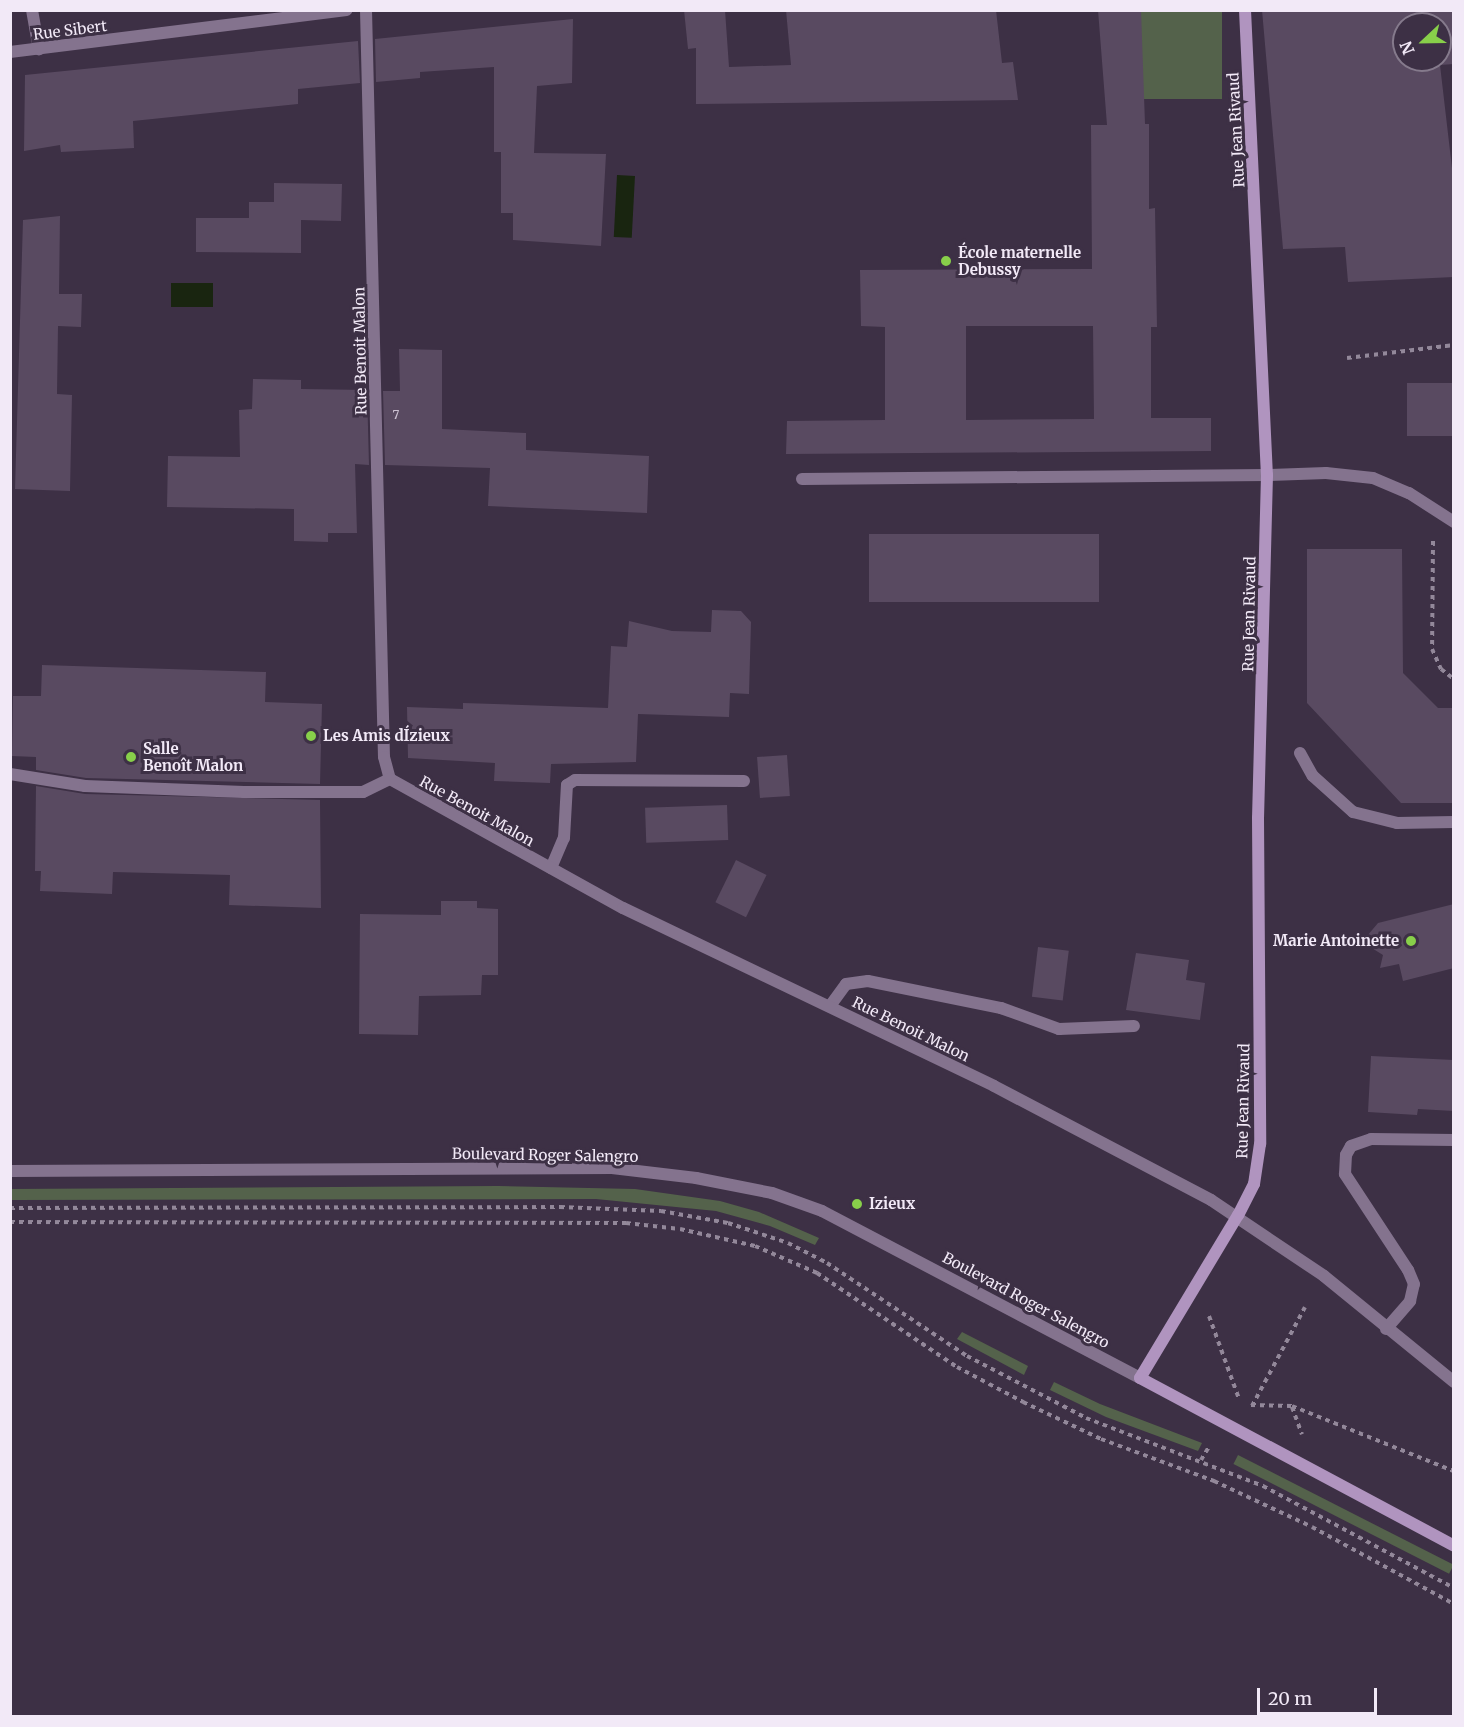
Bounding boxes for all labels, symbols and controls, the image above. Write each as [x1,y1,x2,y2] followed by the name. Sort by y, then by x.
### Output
[1392,12,1452,72] north arrow
[32,17,108,43] street label: Rue Sibert
[1396,38,1419,58] text: N
[1224,72,1248,188] street label: Rue Jean Rivaud
[958,243,1081,278] place label: École maternelle Debussy
[939,254,953,268] marker: École maternelle Debussy
[350,287,370,415] street label: Rue Benoit Malon
[393,408,399,422] house number: 7
[1239,556,1259,672] street label: Rue Jean Rivaud
[323,727,450,745] place label: Les Amis dÍzieux
[304,729,318,743] marker: Les Amis dÍzieux
[143,739,243,774] place label: Salle Benoît Malon
[124,750,138,764] marker: Salle Benoît Malon
[417,772,537,850] street label: Rue Benoit Malon
[1273,932,1399,950] place label: Marie Antoinette
[1404,934,1418,948] marker: Marie Antoinette
[849,993,973,1065] street label: Rue Benoit Malon
[1233,1043,1253,1159] street label: Rue Jean Rivaud
[452,1144,638,1166] street label: Boulevard Roger Salengro
[869,1195,915,1213] place label: Izieux
[850,1197,864,1211] marker: Izieux
[939,1248,1113,1352] street label: Boulevard Roger Salengro
[1260,1676,1380,1714] scale bar
[1268,1687,1312,1710] text: 20 m

